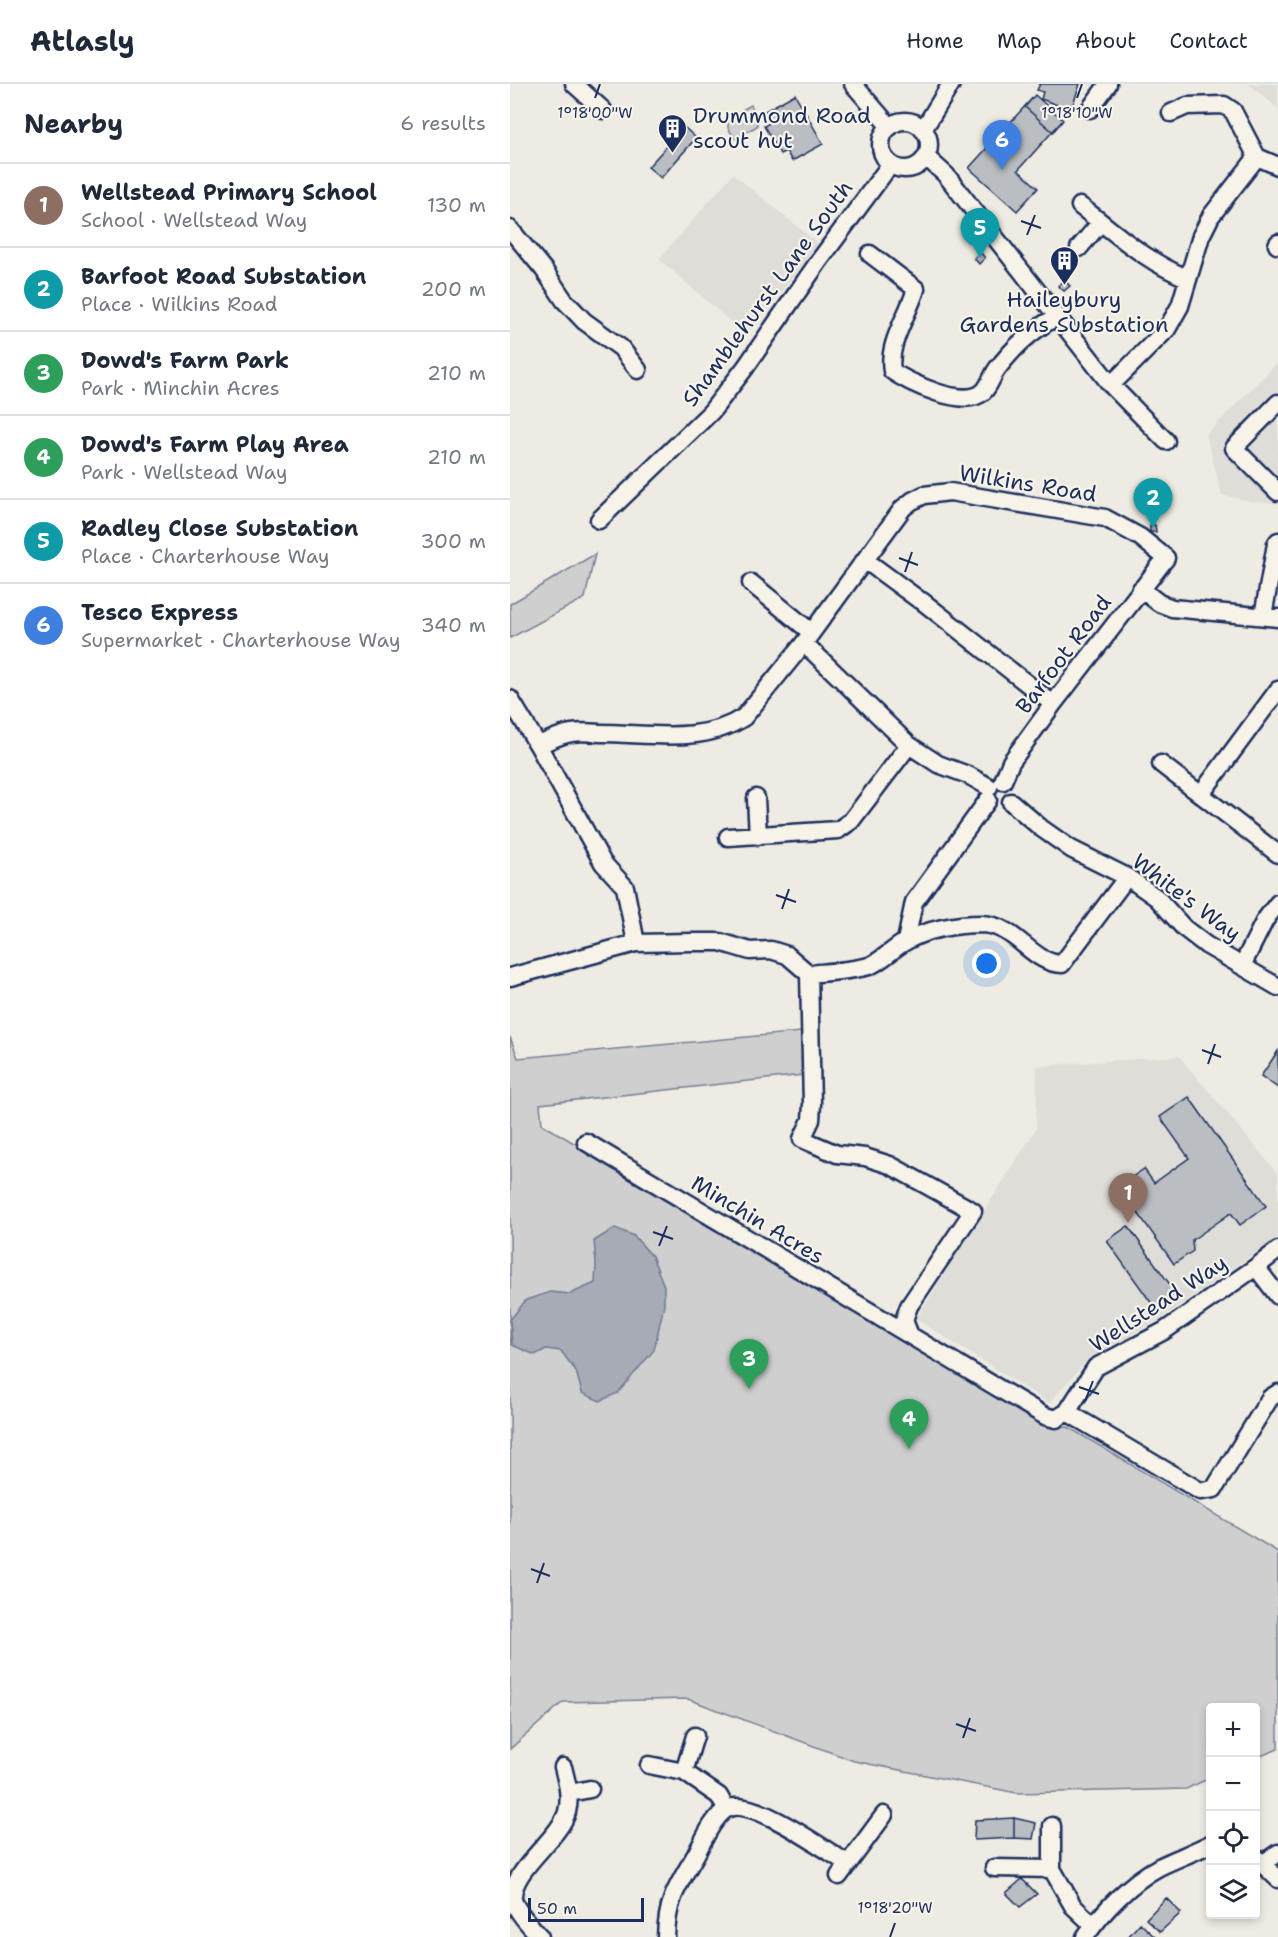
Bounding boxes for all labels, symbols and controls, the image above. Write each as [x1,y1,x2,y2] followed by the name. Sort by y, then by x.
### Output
[30,22,135,60] text: Atlasly
[906,27,964,55] text: Home
[997,27,1042,55] text: Map
[1075,27,1136,55] text: About
[1169,27,1248,55] text: Contact
[693,101,871,155] place label: Drummond Road scout hut
[557,103,633,123] text: 1°18'00"W
[1041,103,1113,123] text: 1°18'10"W
[24,106,123,141] text: Nearby
[400,110,486,136] text: 6 results
[656,112,688,154] building icon: Drummond Road scout hut
[982,120,1022,170] pin: 6
[676,174,859,412] street label: Shamblehurst Lane South
[81,178,377,207] text: Wellstead Primary School
[39,192,48,218] text: 1
[427,192,486,218] text: 130 m
[81,207,307,233] text: School · Wellstead Way
[960,208,1000,258] pin: 5
[1048,244,1080,286] building icon: Haileybury Gardens Substation
[81,262,366,291] text: Barfoot Road Substation
[37,276,51,302] text: 2
[421,276,486,302] text: 200 m
[959,285,1169,339] place label: Haileybury Gardens Substation
[81,291,277,317] text: Place · Wilkins Road
[81,346,289,375] text: Dowd's Farm Park
[37,360,51,386] text: 3
[427,360,486,386] text: 210 m
[81,375,280,401] text: Park · Minchin Acres
[81,430,349,459] text: Dowd's Farm Play Area
[37,444,51,470] text: 4
[427,444,486,470] text: 210 m
[957,458,1099,509] street label: Wilkins Road
[81,459,287,485] text: Park · Wellstead Way
[1134,478,1172,528] pin: 2
[81,514,358,543] text: Radley Close Substation
[37,528,50,554] text: 5
[420,528,486,554] text: 300 m
[81,543,330,569] text: Place · Charterhouse Way
[1009,589,1118,720] street label: Barfoot Road
[81,598,238,627] text: Tesco Express
[37,612,51,638] text: 6
[421,612,486,638] text: 340 m
[81,627,400,653] text: Supermarket · Charterhouse Way
[1126,847,1247,948] street label: White's Way
[972,949,1001,978] your location
[686,1168,830,1271] street label: Minchin Acres
[1108,1174,1148,1223] pin: 1
[1084,1248,1233,1359] street label: Wellstead Way
[730,1340,768,1389] pin: 3
[890,1400,928,1449] pin: 4
[1206,1703,1260,1919] map controls
[1206,1703,1260,1757] button: +
[1206,1757,1260,1811] button: −
[1206,1811,1260,1865] button: locate
[1206,1865,1260,1919] button: layers
[528,1895,644,1922] scale bar
[537,1898,577,1919] text: 50 m
[857,1898,933,1918] text: 1°18'20"W

